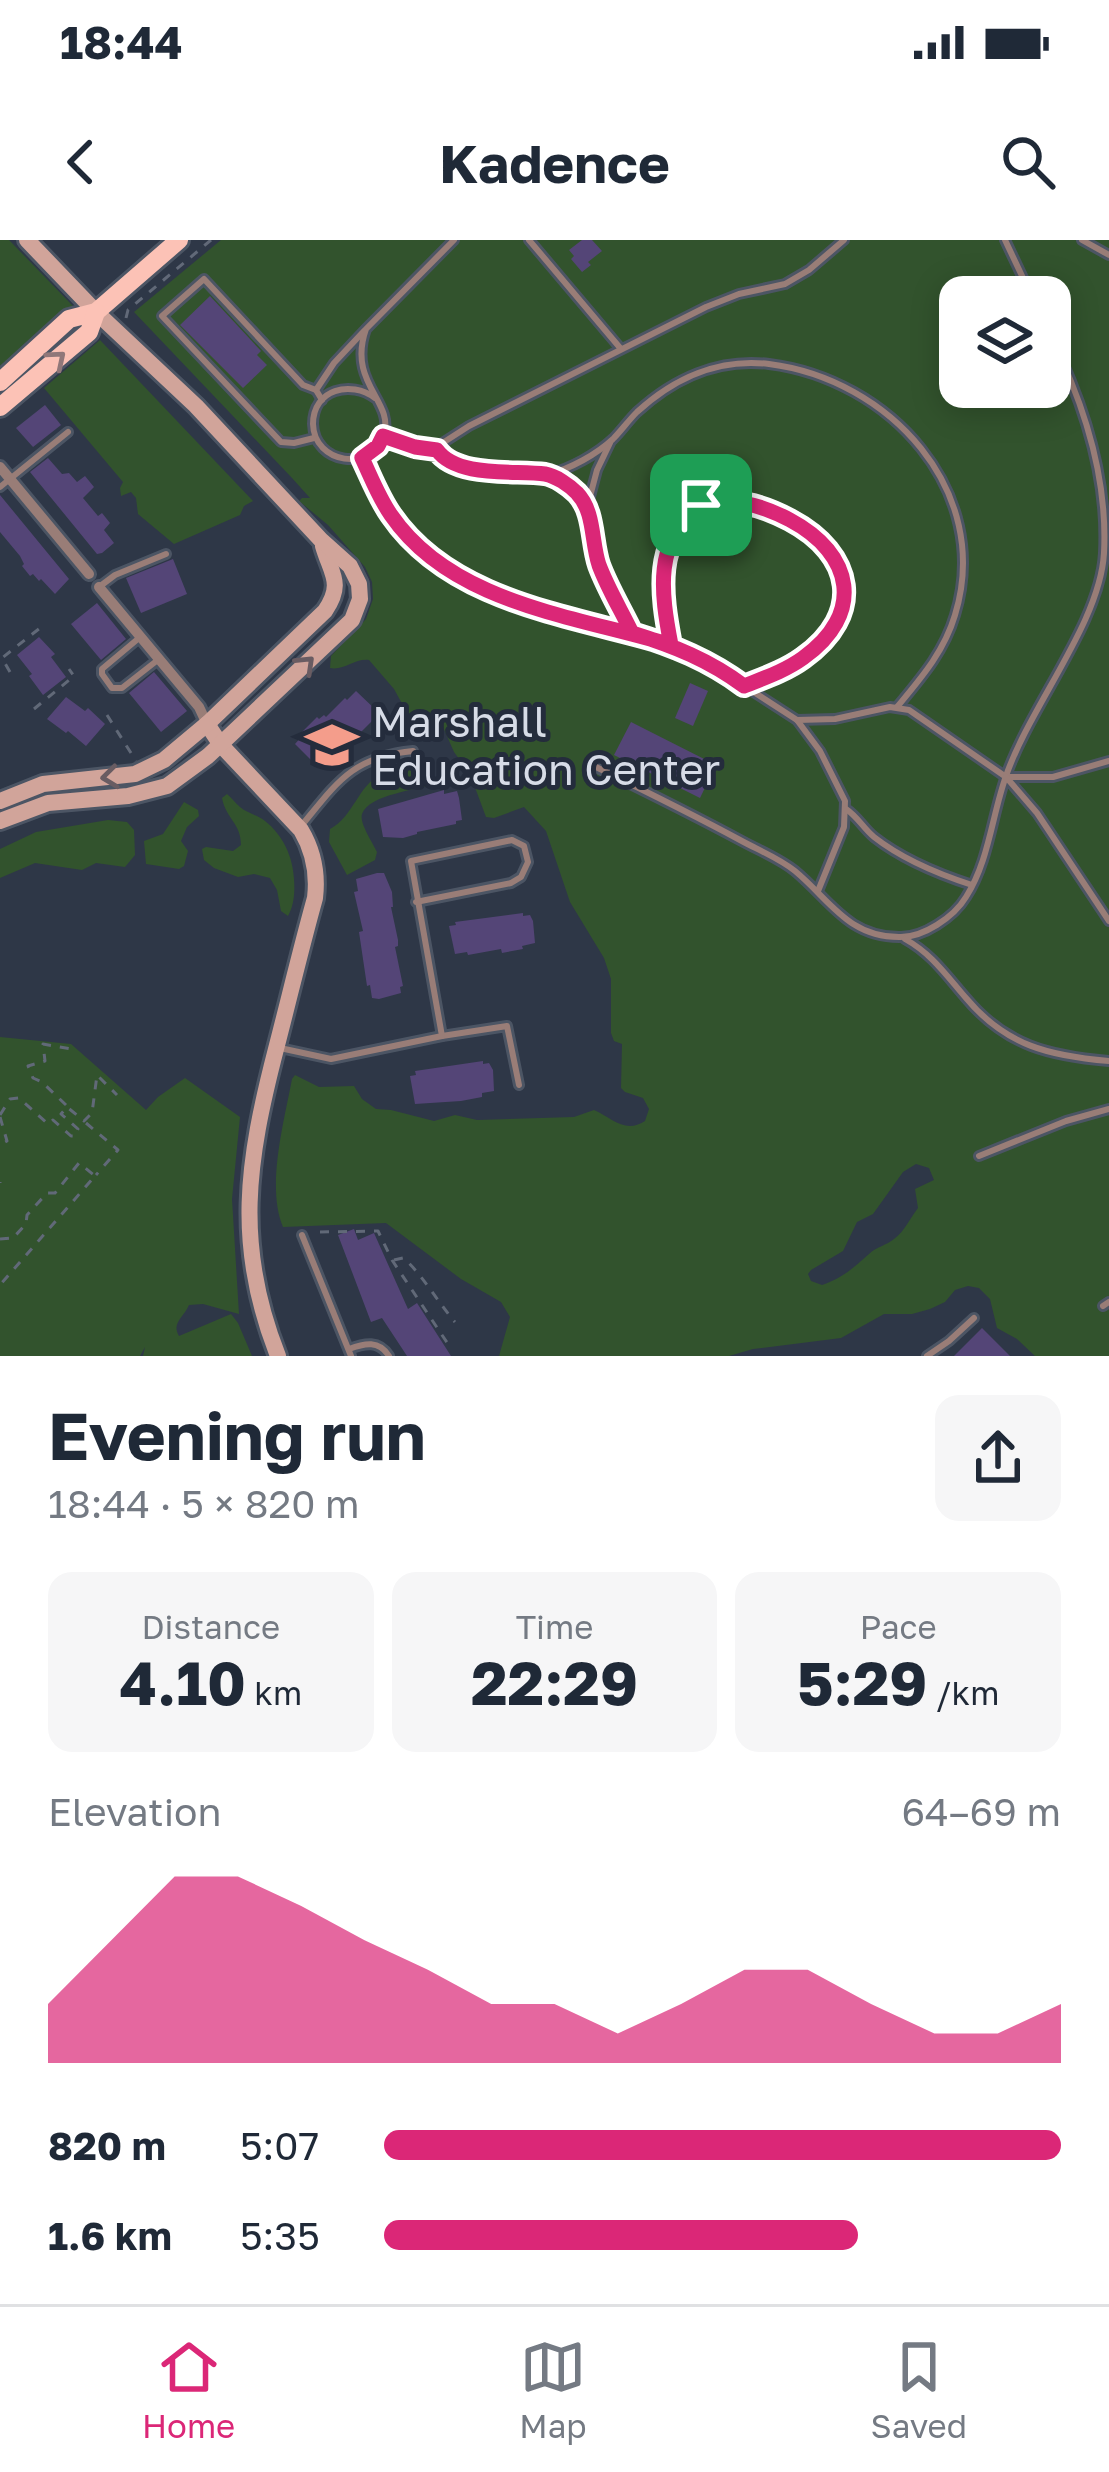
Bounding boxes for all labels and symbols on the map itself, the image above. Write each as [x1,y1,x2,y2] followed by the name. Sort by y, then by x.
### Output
[43,351,65,373] one-way arrow
[650,454,752,556] pin
[292,656,314,678] one-way arrow
[372,696,720,794] place label: Marshall Education Center
[303,716,361,774] school or university icon: Marshall Education Center
[100,764,120,790] one-way arrow

